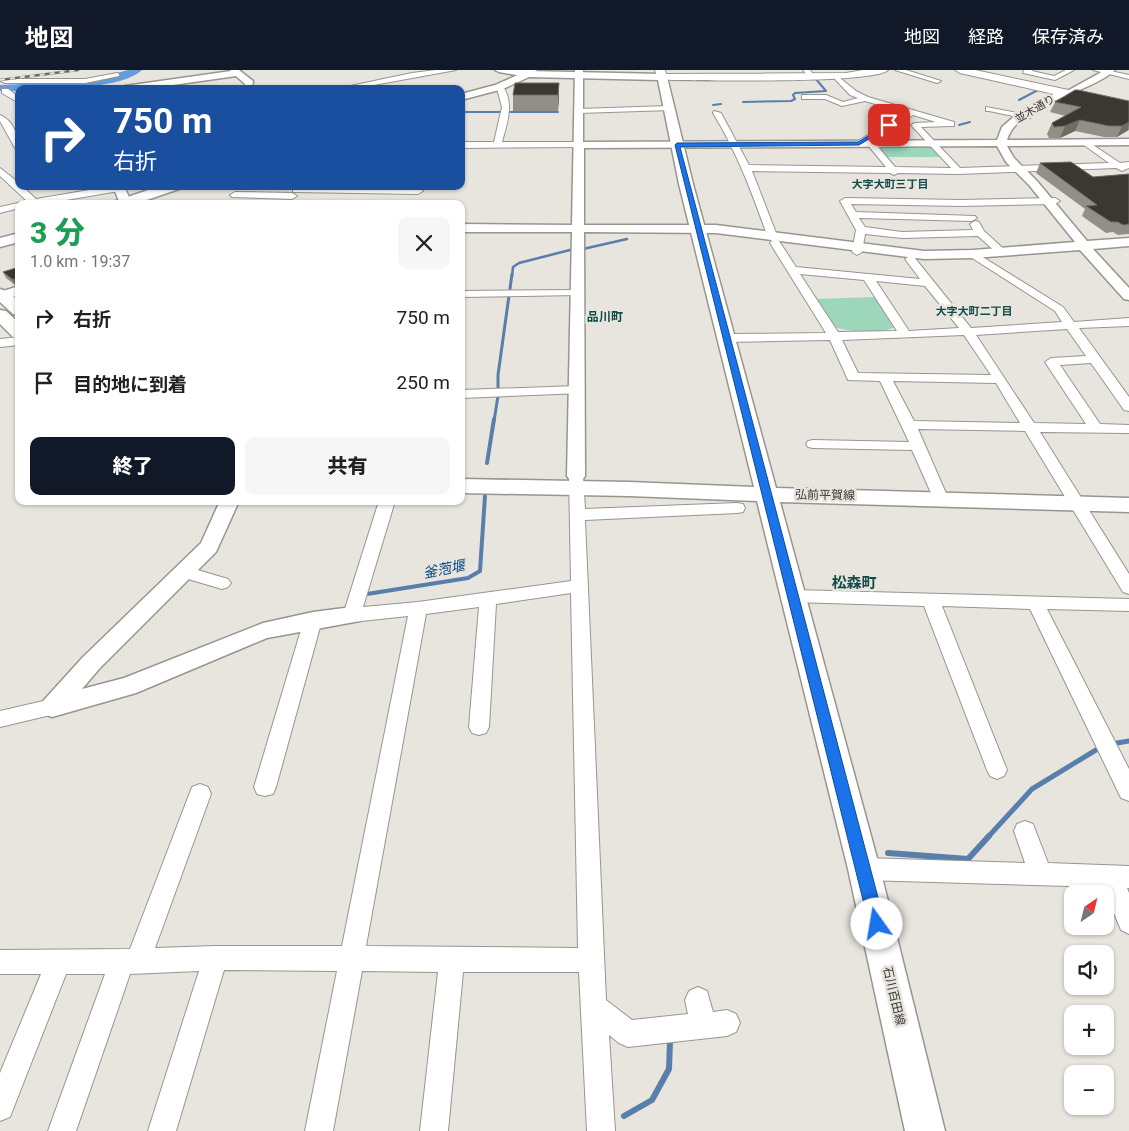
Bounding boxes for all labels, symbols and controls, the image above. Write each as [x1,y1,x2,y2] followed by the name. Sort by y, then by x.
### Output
[25,24,73,52] text: 地図
[904,26,940,47] text: 地図
[968,26,1004,47] text: 経路
[1032,26,1104,47] text: 保存済み
[1013,92,1057,126] street label: 並木通り
[113,101,212,142] text: 750 m
[868,104,910,146] pin
[30,105,95,170] icon: right
[875,111,903,139] icon: arrive
[113,149,157,174] text: 右折
[852,178,929,191] district label: 大字大町三丁目
[30,215,85,250] text: 3 分
[398,217,450,269] button: close
[30,252,130,271] text: 1.0 km · 19:37
[30,304,58,332] icon: right
[936,305,1013,318] district label: 大字大町二丁目
[397,306,450,329] text: 750 m
[73,308,111,331] text: 右折
[587,310,623,324] district label: 品川町
[30,369,58,397] icon: arrive
[397,371,450,394] text: 250 m
[73,373,187,396] text: 目的地に到着
[30,437,235,495] button: 終了
[245,437,450,495] button: 共有
[795,487,855,503] street label: 弘前平賀線
[422,557,469,581] water label: 釜萢堰
[831,574,877,592] district label: 松森町
[1064,885,1114,935] north arrow
[1064,885,1114,1115] map controls
[850,897,902,949] position arrow
[1064,945,1114,995] button: sound
[880,965,908,1027] street label: 石川百田線
[1064,1005,1114,1055] button: +
[1064,1065,1114,1115] button: −

